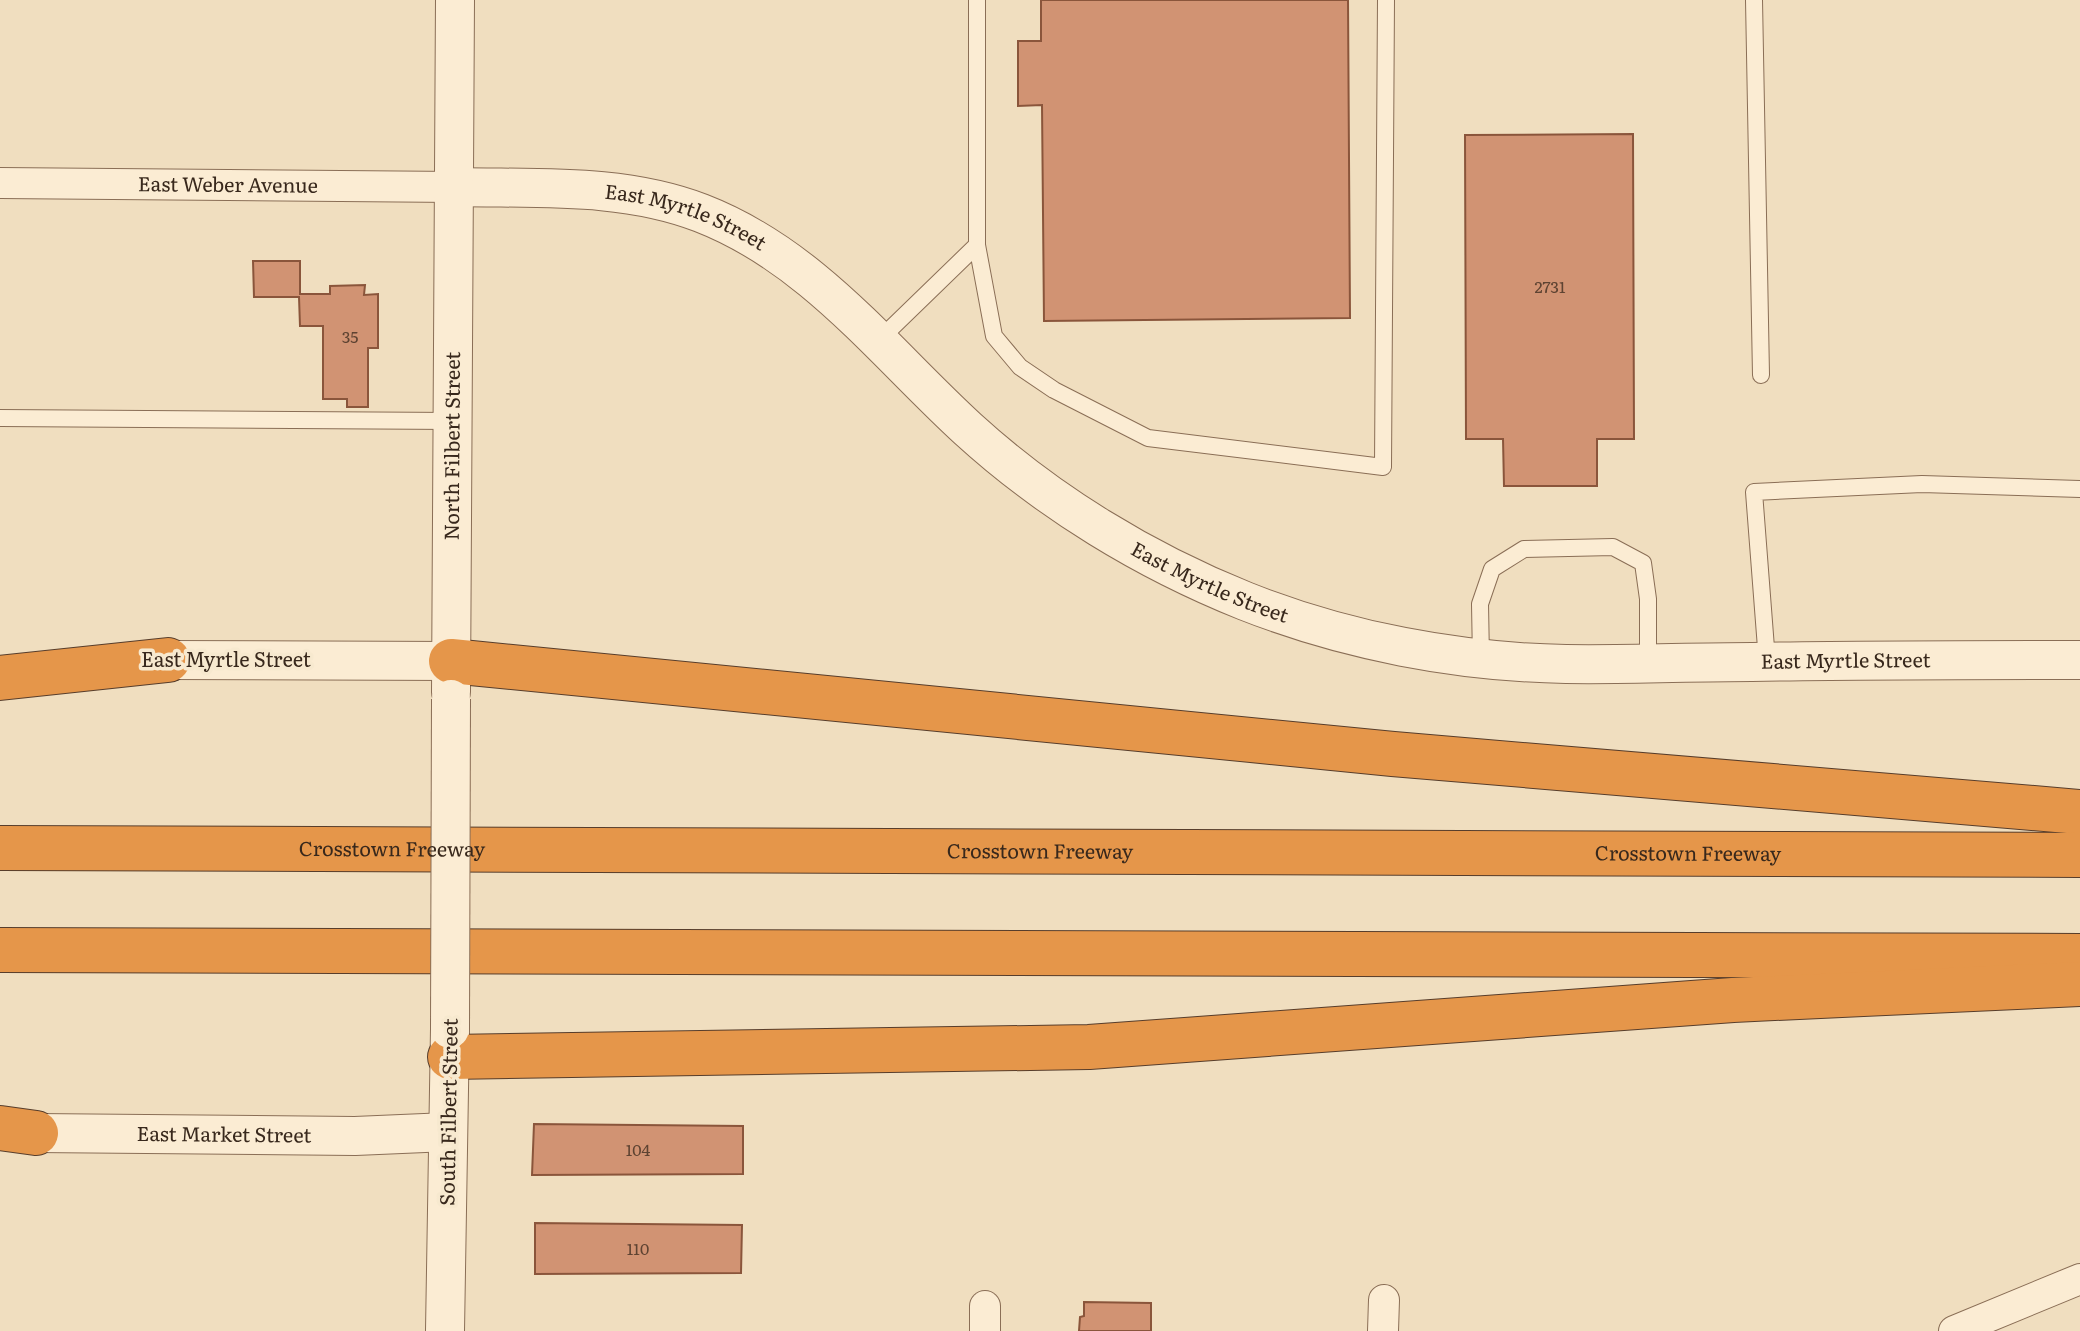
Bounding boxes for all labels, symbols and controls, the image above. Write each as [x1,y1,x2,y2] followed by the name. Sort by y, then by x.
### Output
[138,167,318,199] street label: East Weber Avenue
[603,175,773,256] street label: East Myrtle Street
[1534,274,1566,298] house number: 2731
[342,324,358,348] house number: 35
[435,352,466,540] street label: North Filbert Street
[1126,532,1293,629] street label: East Myrtle Street
[141,643,311,673] street label: East Myrtle Street
[1760,643,1931,675] street label: East Myrtle Street
[299,832,486,863] street label: Crosstown Freeway
[947,834,1134,865] street label: Crosstown Freeway
[1595,836,1782,867] street label: Crosstown Freeway
[430,1018,464,1206] street label: South Filbert Street
[136,1117,312,1149] street label: East Market Street
[626,1137,650,1161] house number: 104
[627,1236,649,1260] house number: 110

